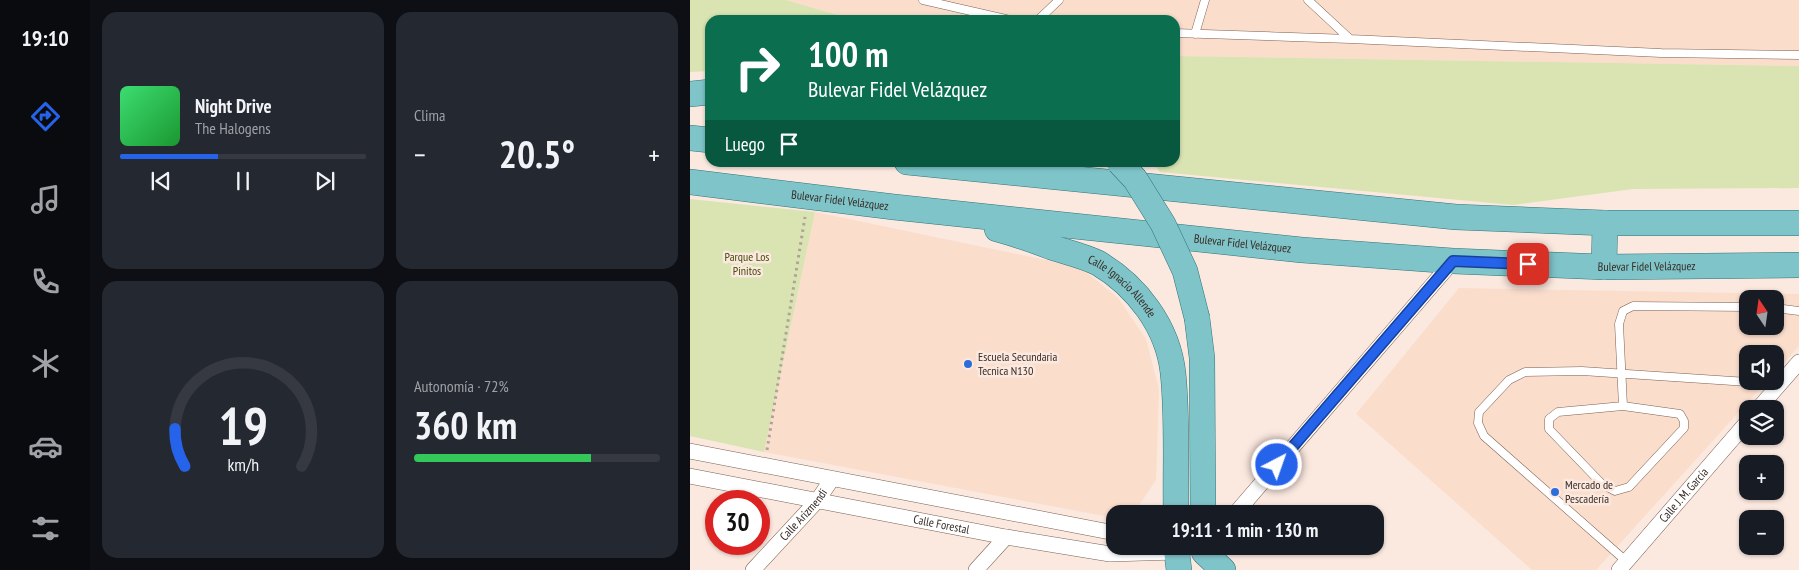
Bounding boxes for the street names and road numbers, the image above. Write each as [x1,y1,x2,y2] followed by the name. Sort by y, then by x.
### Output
[790,186,889,213] street label: Bulevar Fidel Velázquez
[1193,231,1292,256] street label: Bulevar Fidel Velázquez
[1086,251,1160,320] street label: Calle Ignacio Allende
[1597,258,1696,274] street label: Bulevar Fidel Velázquez
[1656,464,1711,525] street label: Calle J. M. García
[776,486,830,544] street label: Calle Arizmendi
[912,511,971,537] street label: Calle Forestal

